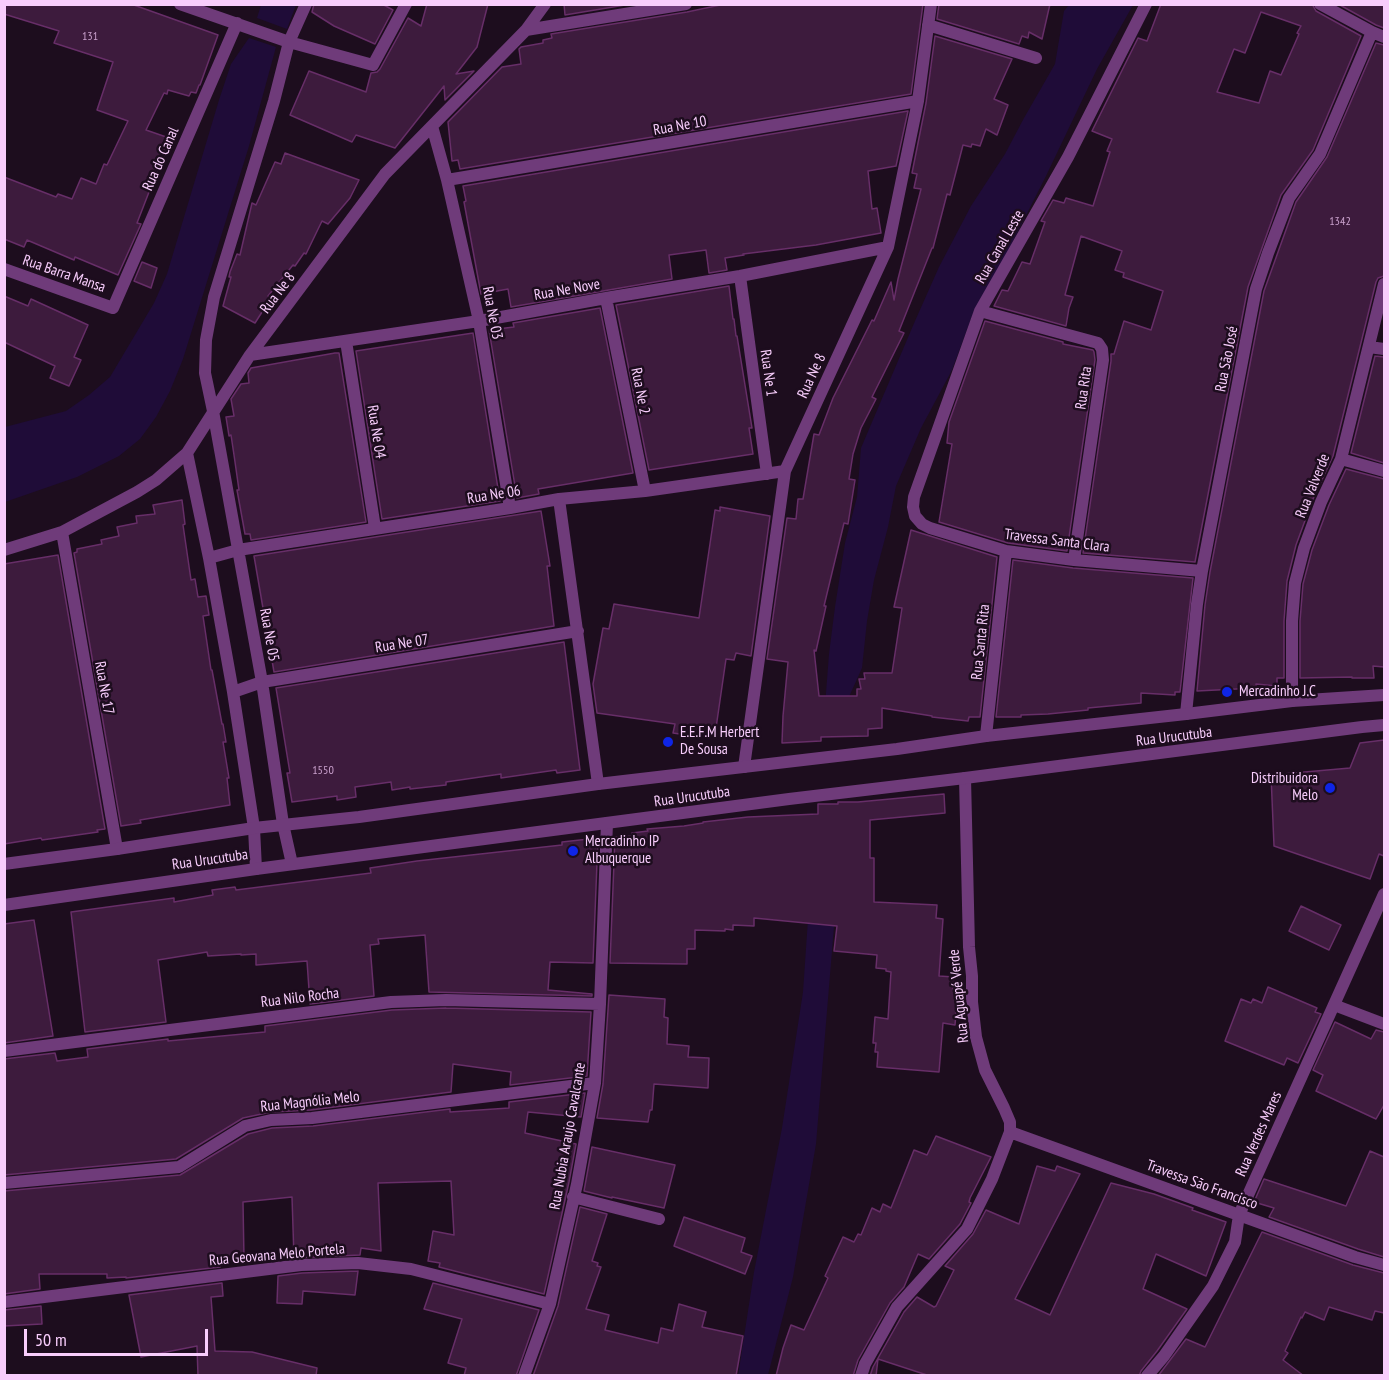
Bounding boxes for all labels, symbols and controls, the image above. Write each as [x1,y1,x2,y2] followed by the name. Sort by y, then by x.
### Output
[82,30,98,44] house number: 131
[652,112,708,140] street label: Rua Ne 10
[139,124,183,194] street label: Rua do Canal
[972,207,1028,287] street label: Rua Canal Leste
[1329,215,1351,229] house number: 1342
[20,251,108,297] street label: Rua Barra Mansa
[257,269,299,317] street label: Rua Ne 8
[533,275,601,305] street label: Rua Ne Nove
[478,285,506,341] street label: Rua Ne 03
[1212,325,1242,393] street label: Rua São José
[756,348,780,398] street label: Rua Ne 1
[794,351,830,401] street label: Rua Ne 8
[1072,365,1096,411] street label: Rua Rita
[627,366,653,416] street label: Rua Ne 2
[363,404,389,460] street label: Rua Ne 04
[1292,451,1334,521] street label: Rua Valverde
[466,482,522,508] street label: Rua Ne 06
[1003,526,1111,556] street label: Travessa Santa Clara
[968,603,994,681] street label: Rua Santa Rita
[255,607,283,663] street label: Rua Ne 05
[374,631,430,657] street label: Rua Ne 07
[90,660,118,716] street label: Rua Ne 17
[1239,683,1316,701] place label: Mercadinho J.C
[1220,685,1234,699] marker: Mercadinho J.C
[1135,723,1213,751] street label: Rua Urucutuba
[680,724,759,759] place label: E.E.F.M Herbert De Sousa
[661,735,675,749] marker: E.E.F.M Herbert De Sousa
[312,764,334,778] house number: 1550
[1251,770,1318,805] place label: Distribuidora Melo
[1323,781,1337,795] marker: Distribuidora Melo
[653,783,731,811] street label: Rua Urucutuba
[585,833,659,868] place label: Mercadinho IP Albuquerque
[566,844,580,858] marker: Mercadinho IP Albuquerque
[171,846,249,874] street label: Rua Urucutuba
[945,948,973,1044] street label: Rua Aguapé Verde
[260,984,340,1012] street label: Rua Nilo Rocha
[546,1061,590,1211] street label: Rua Nubia Araujo Cavalcante
[260,1088,360,1116] street label: Rua Magnólia Melo
[1232,1089,1286,1179] street label: Rua Verdes Mares
[1144,1157,1260,1213] street label: Travessa São Francisco
[208,1240,346,1270] street label: Rua Geovana Melo Portela
[27,1317,212,1355] scale bar
[35,1328,67,1351] text: 50 m

